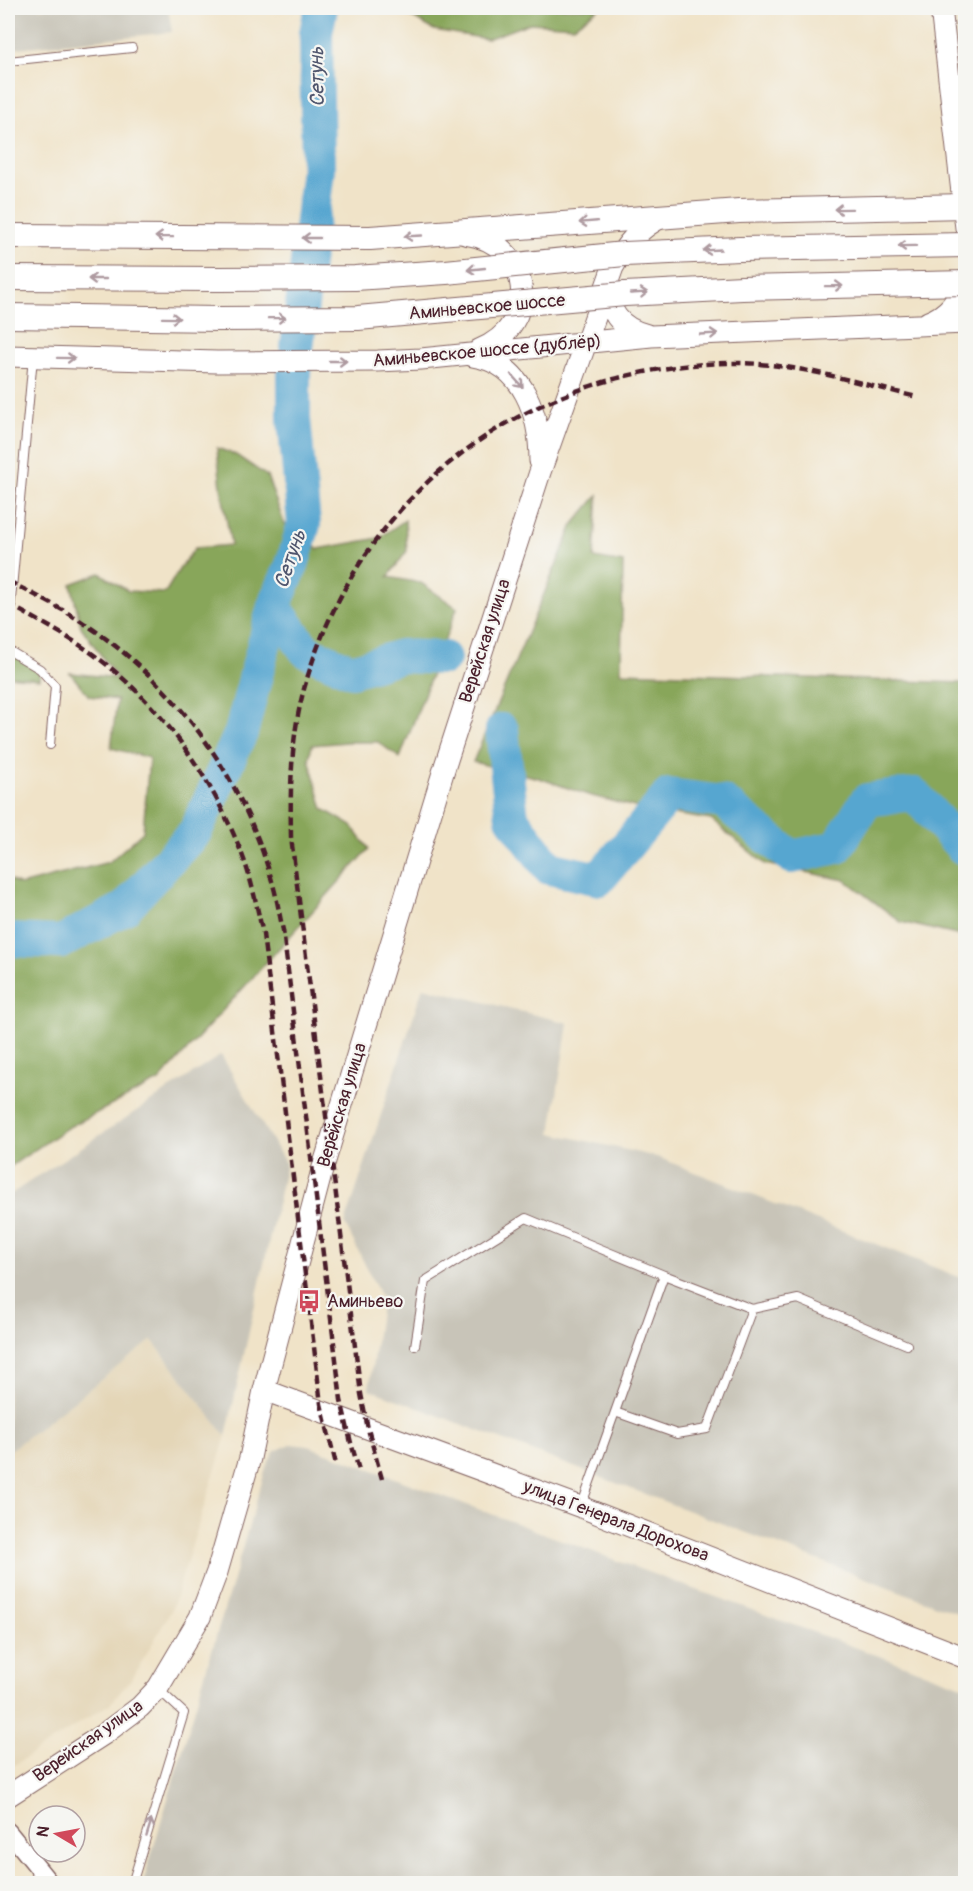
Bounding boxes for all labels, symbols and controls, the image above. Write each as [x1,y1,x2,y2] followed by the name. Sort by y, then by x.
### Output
[304,46,330,107] water label: Сетунь
[833,203,853,214] one-way arrow
[578,217,598,228] one-way arrow
[404,231,424,242] one-way arrow
[154,232,174,243] one-way arrow
[302,232,322,244] one-way arrow
[898,240,918,252] one-way arrow
[703,245,723,256] one-way arrow
[466,264,486,275] one-way arrow
[88,273,108,285] one-way arrow
[823,280,843,292] one-way arrow
[629,287,649,298] one-way arrow
[408,289,566,325] street label: Аминьевское шоссе
[160,312,180,324] one-way arrow
[267,312,287,324] one-way arrow
[699,328,719,339] one-way arrow
[372,330,602,372] street label: Аминьевское шоссе (дублёр)
[55,352,75,363] one-way arrow
[328,355,348,367] one-way arrow
[510,373,524,388] one-way arrow
[268,526,312,591] water label: Сетунь
[454,576,516,706] street label: Верейская улица
[312,1040,372,1170] street label: Верейская улица
[296,1288,322,1314] bus stop icon: Аминьево
[327,1290,404,1313] place label: Аминьево
[519,1475,712,1567] street label: улица Генерала Дорохова
[29,1695,147,1787] street label: Верейская улица
[27,1804,87,1864] north arrow
[144,1819,155,1838] one-way arrow
[32,1824,54,1839] text: N

